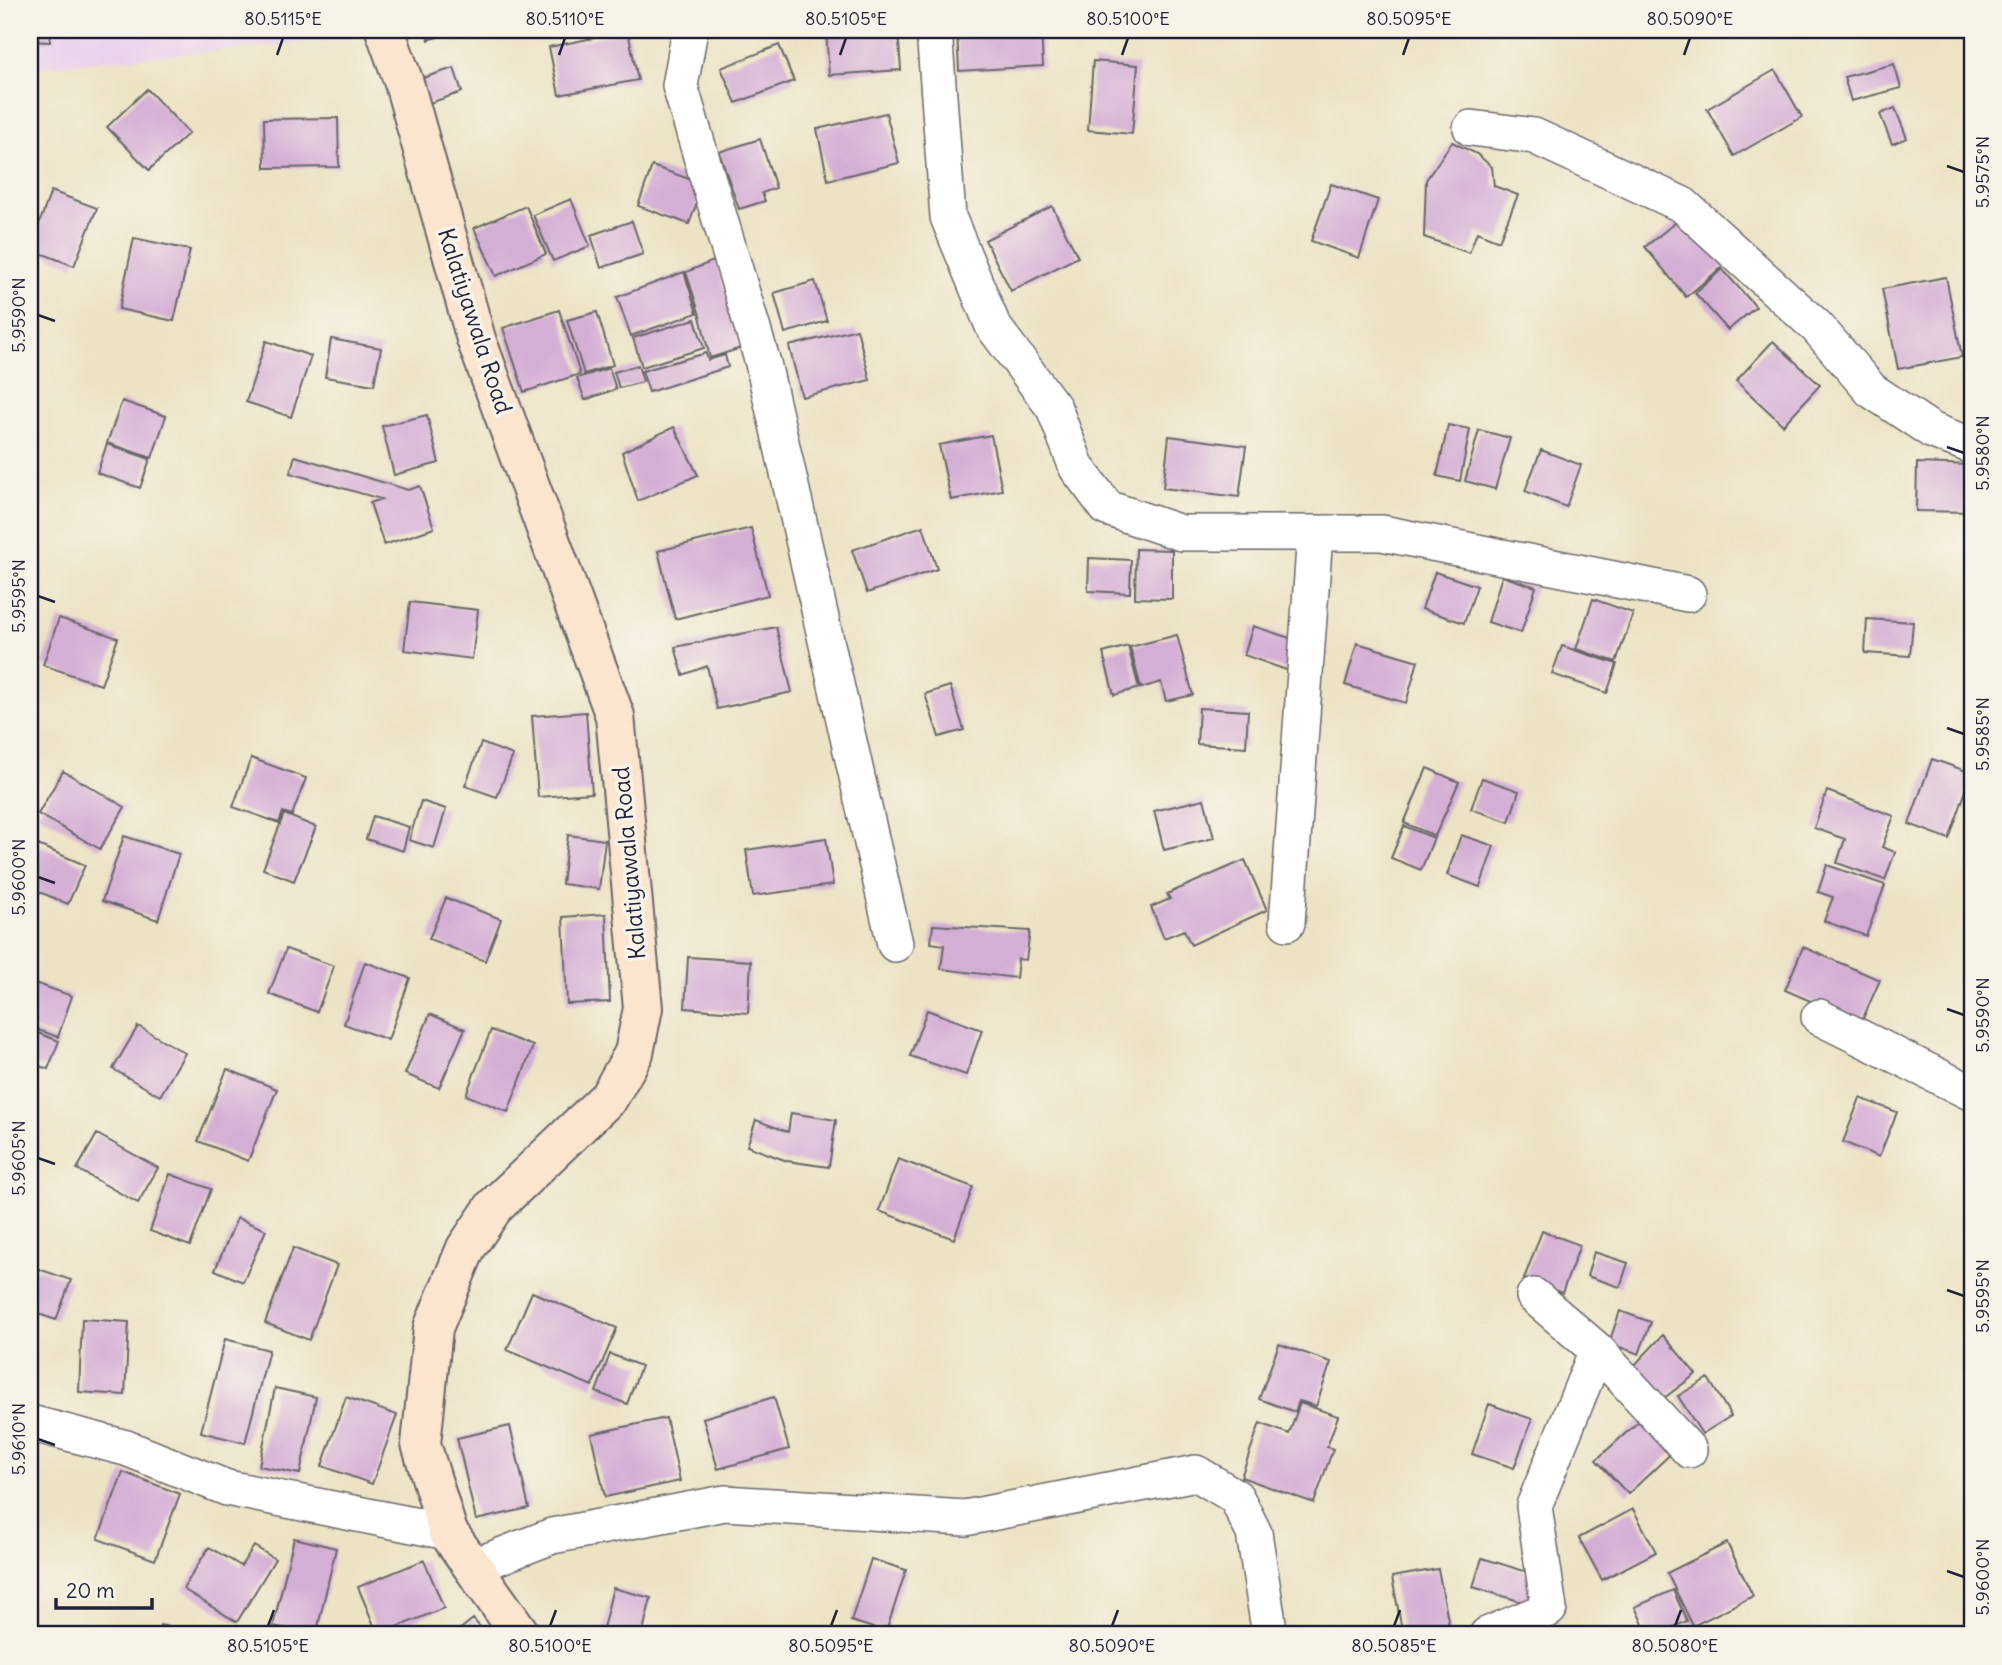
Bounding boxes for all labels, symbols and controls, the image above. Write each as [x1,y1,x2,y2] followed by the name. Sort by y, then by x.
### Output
[244,7,322,30] text: 80.5115°E
[525,7,605,30] text: 80.5110°E
[805,7,887,30] text: 80.5105°E
[1086,7,1170,30] text: 80.5100°E
[1366,7,1452,30] text: 80.5095°E
[1647,7,1733,30] text: 80.5090°E
[1971,136,1994,208] text: 5.9575°N
[432,224,519,417] street label: Kalatiyawala Road
[7,277,30,353] text: 5.9590°N
[1971,415,1994,491] text: 5.9580°N
[7,559,30,633] text: 5.9595°N
[1971,697,1994,771] text: 5.9585°N
[606,765,651,961] street label: Kalatiyawala Road
[7,839,30,915] text: 5.9600°N
[1971,977,1994,1053] text: 5.9590°N
[7,1120,30,1196] text: 5.9605°N
[1971,1259,1994,1333] text: 5.9595°N
[7,1403,30,1475] text: 5.9610°N
[1971,1539,1994,1615] text: 5.9600°N
[56,1567,152,1611] scale bar
[66,1577,115,1604] text: 20 m
[227,1634,309,1657] text: 80.5105°E
[508,1634,592,1657] text: 80.5100°E
[788,1634,874,1657] text: 80.5095°E
[1069,1634,1155,1657] text: 80.5090°E
[1351,1634,1437,1657] text: 80.5085°E
[1632,1634,1718,1657] text: 80.5080°E

